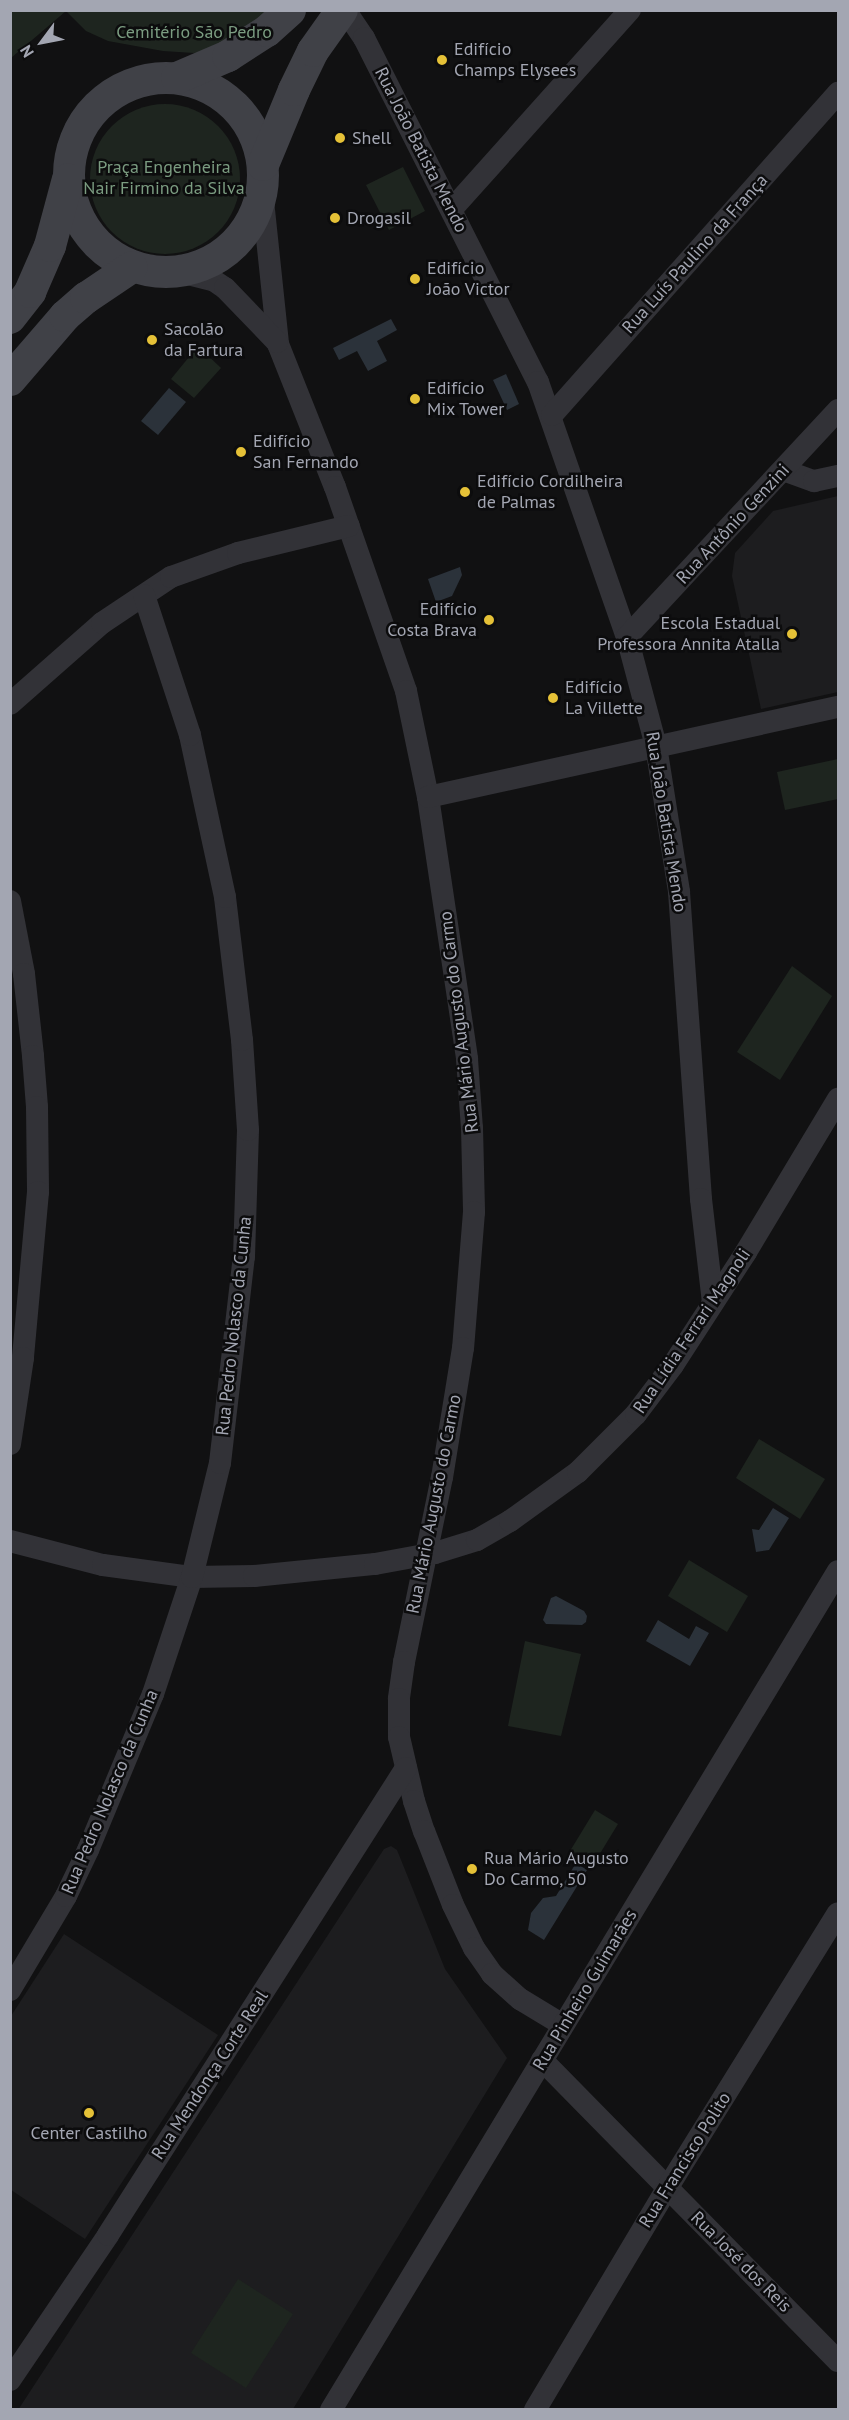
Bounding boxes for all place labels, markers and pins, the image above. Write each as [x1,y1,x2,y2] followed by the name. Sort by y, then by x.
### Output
[454,39,576,82] place label: Edifício Champs Elysees
[435,53,449,67] marker: Edifício Champs Elysees
[352,127,391,149] place label: Shell
[333,131,347,145] marker: Shell
[347,207,411,229] place label: Drogasil
[328,211,342,225] marker: Drogasil
[427,258,510,300] place label: Edifício João Victor
[408,272,422,286] marker: Edifício João Victor
[164,319,243,362] place label: Sacolão da Fartura
[145,333,159,347] marker: Sacolão da Fartura
[427,378,506,420] place label: Edifício Mix Tower
[408,392,422,406] marker: Edifício Mix Tower
[253,431,359,474] place label: Edifício San Fernando
[234,445,248,459] marker: Edifício San Fernando
[477,471,623,514] place label: Edifício Cordilheira de Palmas
[458,485,472,499] marker: Edifício Cordilheira de Palmas
[387,599,477,642] place label: Edifício Costa Brava
[482,613,496,627] marker: Edifício Costa Brava
[596,613,780,656] place label: Escola Estadual Professora Annita Atalla
[785,627,799,641] marker: Escola Estadual Professora Annita Atalla
[565,677,644,720] place label: Edifício La Villette
[546,691,560,705] marker: Edifício La Villette
[484,1848,629,1890] place label: Rua Mário Augusto Do Carmo, 50
[465,1862,479,1876] marker: Rua Mário Augusto Do Carmo, 50
[82,2106,96,2120] marker: Center Castilho
[31,2122,147,2144] place label: Center Castilho

